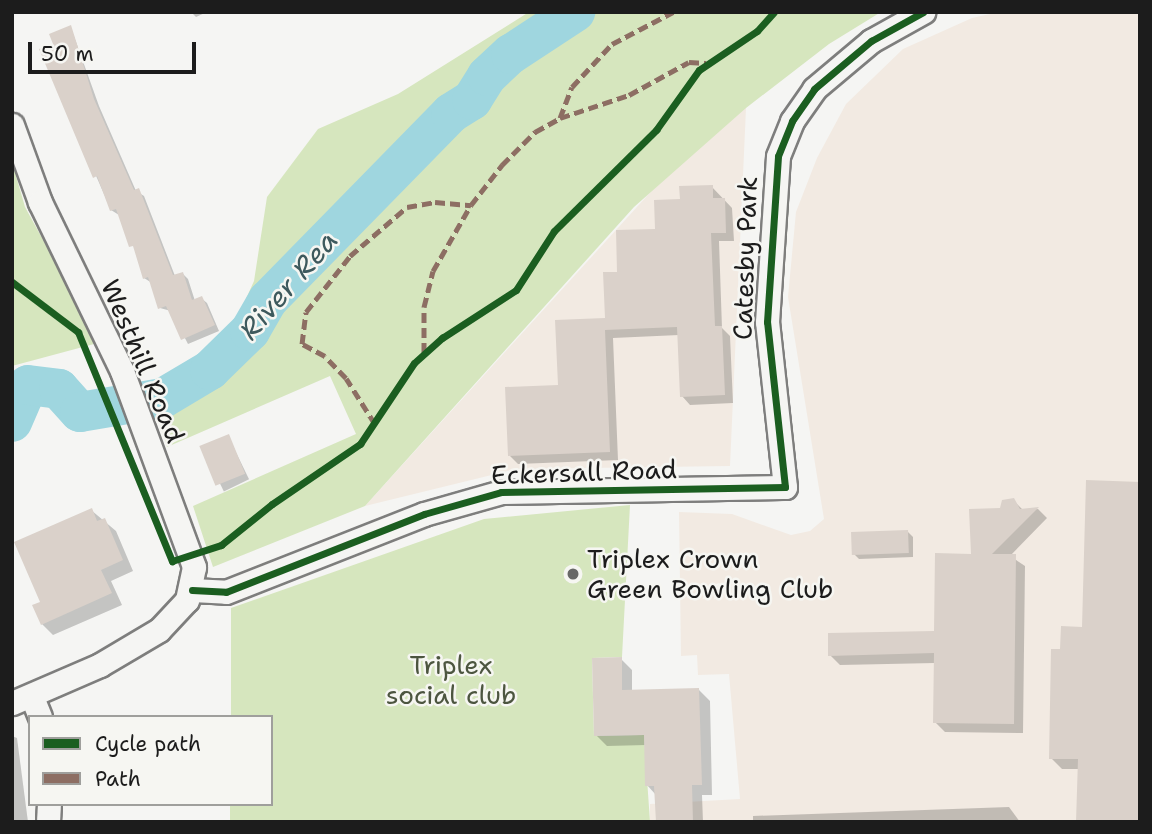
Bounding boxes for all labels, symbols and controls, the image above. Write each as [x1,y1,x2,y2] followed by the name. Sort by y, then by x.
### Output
[32,28,200,72] scale bar
[41,40,94,68] text: 50 m
[727,176,763,340] street label: Catesby Park
[232,224,344,346] water label: River Rea
[95,275,191,447] street label: Westhill Road
[491,453,677,491] street label: Eckersall Road
[587,543,833,604] place label: Triplex Crown Green Bowling Club
[565,566,581,582] marker: Triplex Crown Green Bowling Club
[386,649,516,710] park label: Triplex social club
[28,715,273,806] legend
[95,730,201,758] text: Cycle path
[95,765,141,793] text: Path

